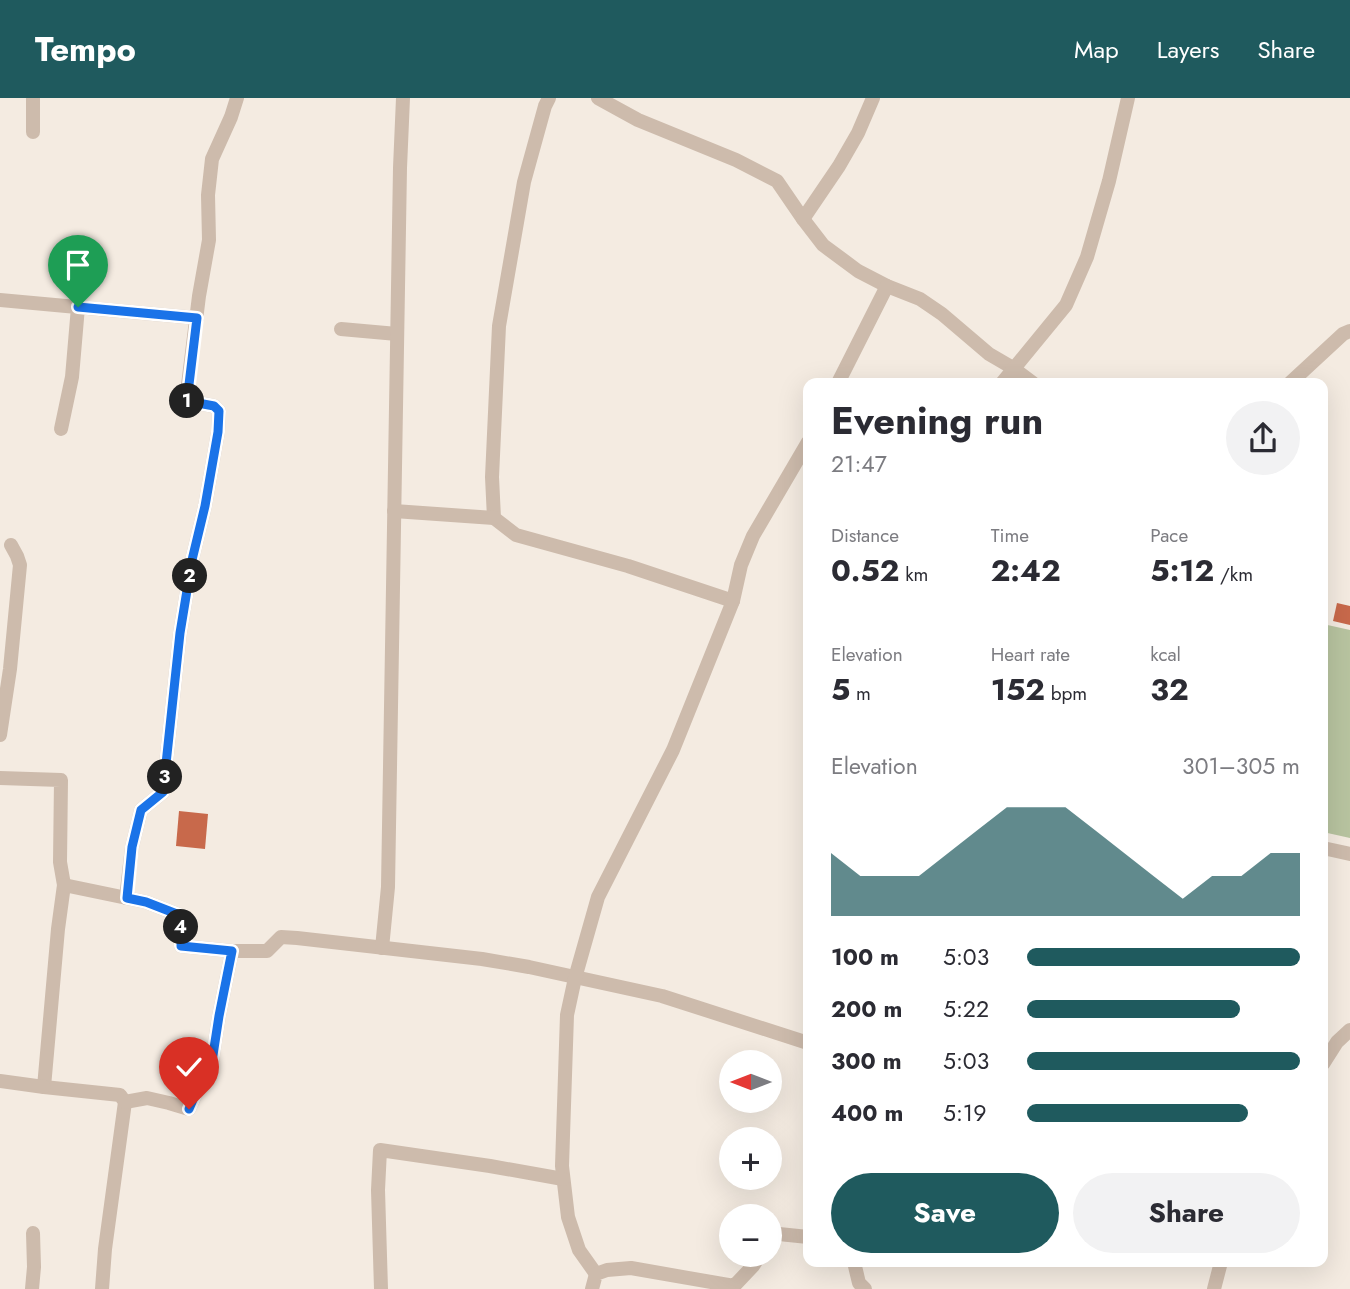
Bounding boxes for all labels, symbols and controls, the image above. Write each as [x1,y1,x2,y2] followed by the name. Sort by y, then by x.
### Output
[35,26,136,73] text: Tempo
[1074,32,1119,67] text: Map
[1157,32,1219,67] text: Layers
[1257,32,1315,67] text: Share
[48,235,108,307] pin
[59,246,97,284] icon: arrive
[170,384,204,418] pin: 1
[182,387,191,414] text: 1
[831,393,1043,448] text: Evening run
[1226,401,1300,475] button: share
[831,447,887,481] text: 21:47
[831,522,899,549] text: Distance
[991,522,1029,549] text: Time
[1150,522,1188,549] text: Pace
[831,549,900,592] text: 0.52
[991,549,1061,592] text: 2:42
[1150,549,1214,592] text: 5:12
[172,559,208,594] pin: 2
[900,561,928,588] text: km
[1214,561,1253,588] text: /km
[183,562,196,589] text: 2
[831,641,903,668] text: Elevation
[991,641,1070,668] text: Heart rate
[1150,641,1181,668] text: kcal
[831,668,850,711] text: 5
[991,668,1045,711] text: 152
[1150,668,1189,711] text: 32
[850,680,871,707] text: m
[1045,680,1087,707] text: bpm
[831,749,918,783] text: Elevation
[1182,749,1300,783] text: 301–305 m
[148,760,182,794] pin: 3
[159,763,170,790] text: 3
[164,910,198,944] pin: 4
[174,913,187,940] text: 4
[831,940,899,974] text: 100 m
[943,940,989,974] text: 5:03
[831,992,902,1026] text: 200 m
[943,992,989,1026] text: 5:22
[159,1037,219,1109] pin
[831,1044,902,1078] text: 300 m
[943,1044,989,1078] text: 5:03
[170,1048,208,1086] icon: check
[719,1050,782,1113] north arrow
[719,1050,782,1267] map controls
[831,1096,903,1130] text: 400 m
[943,1096,986,1130] text: 5:19
[719,1127,782,1190] button: +
[831,1173,1059,1253] button: Save
[1073,1173,1300,1253] button: Share
[719,1204,782,1267] button: −

